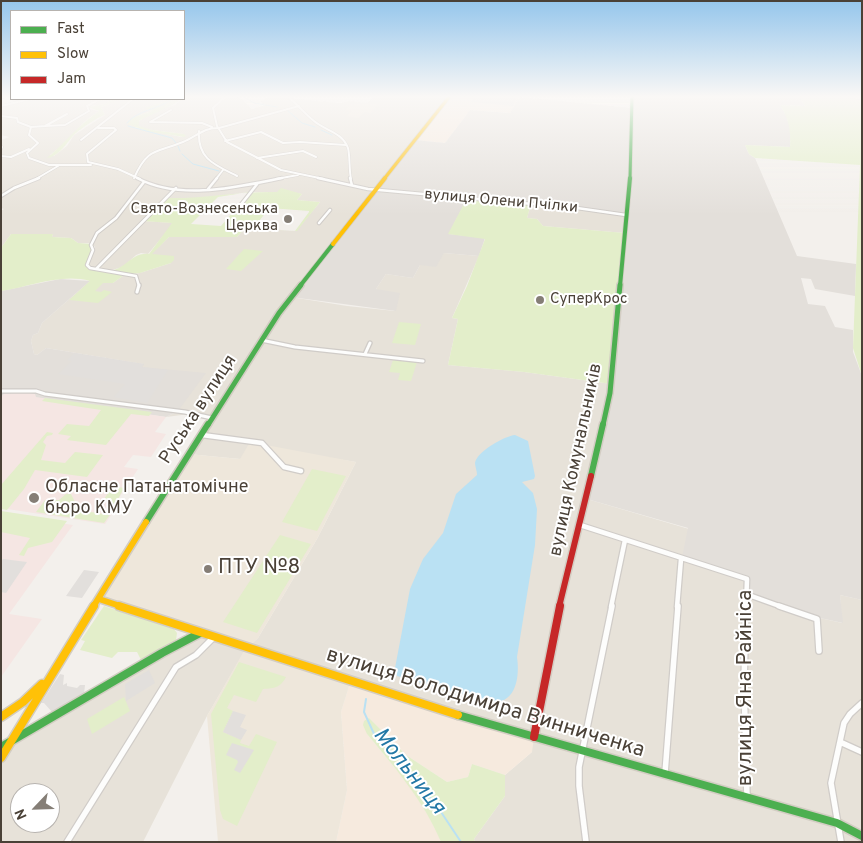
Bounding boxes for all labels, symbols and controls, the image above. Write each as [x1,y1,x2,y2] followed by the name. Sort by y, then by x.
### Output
[10,10,185,100] legend
[57,20,85,39] text: Fast
[57,45,89,64] text: Slow
[57,70,86,89] text: Jam
[423,186,579,218] street label: вулиця Олени Пчілки
[131,201,278,236] place label: Свято-Вознесенська Церква
[282,213,294,225] marker: Свято-Вознесенська Церква
[550,291,628,309] place label: СуперКрос
[534,294,546,306] marker: СуперКрос
[156,351,242,469] street label: Руська вулиця
[546,361,608,559] street label: вулиця Комунальників
[45,477,248,520] place label: Обласне Патанатомічне бюро КМУ
[27,491,41,505] marker: Обласне Патанатомічне бюро КМУ
[218,556,300,582] place label: ПТУ №8
[202,563,214,575] marker: ПТУ №8
[734,590,760,786] street label: вулиця Яна Райніса
[323,643,647,765] street label: вулиця Володимира Винниченка
[366,723,450,821] water label: Мольниця
[10,783,60,833] north arrow
[12,806,32,822] text: N

